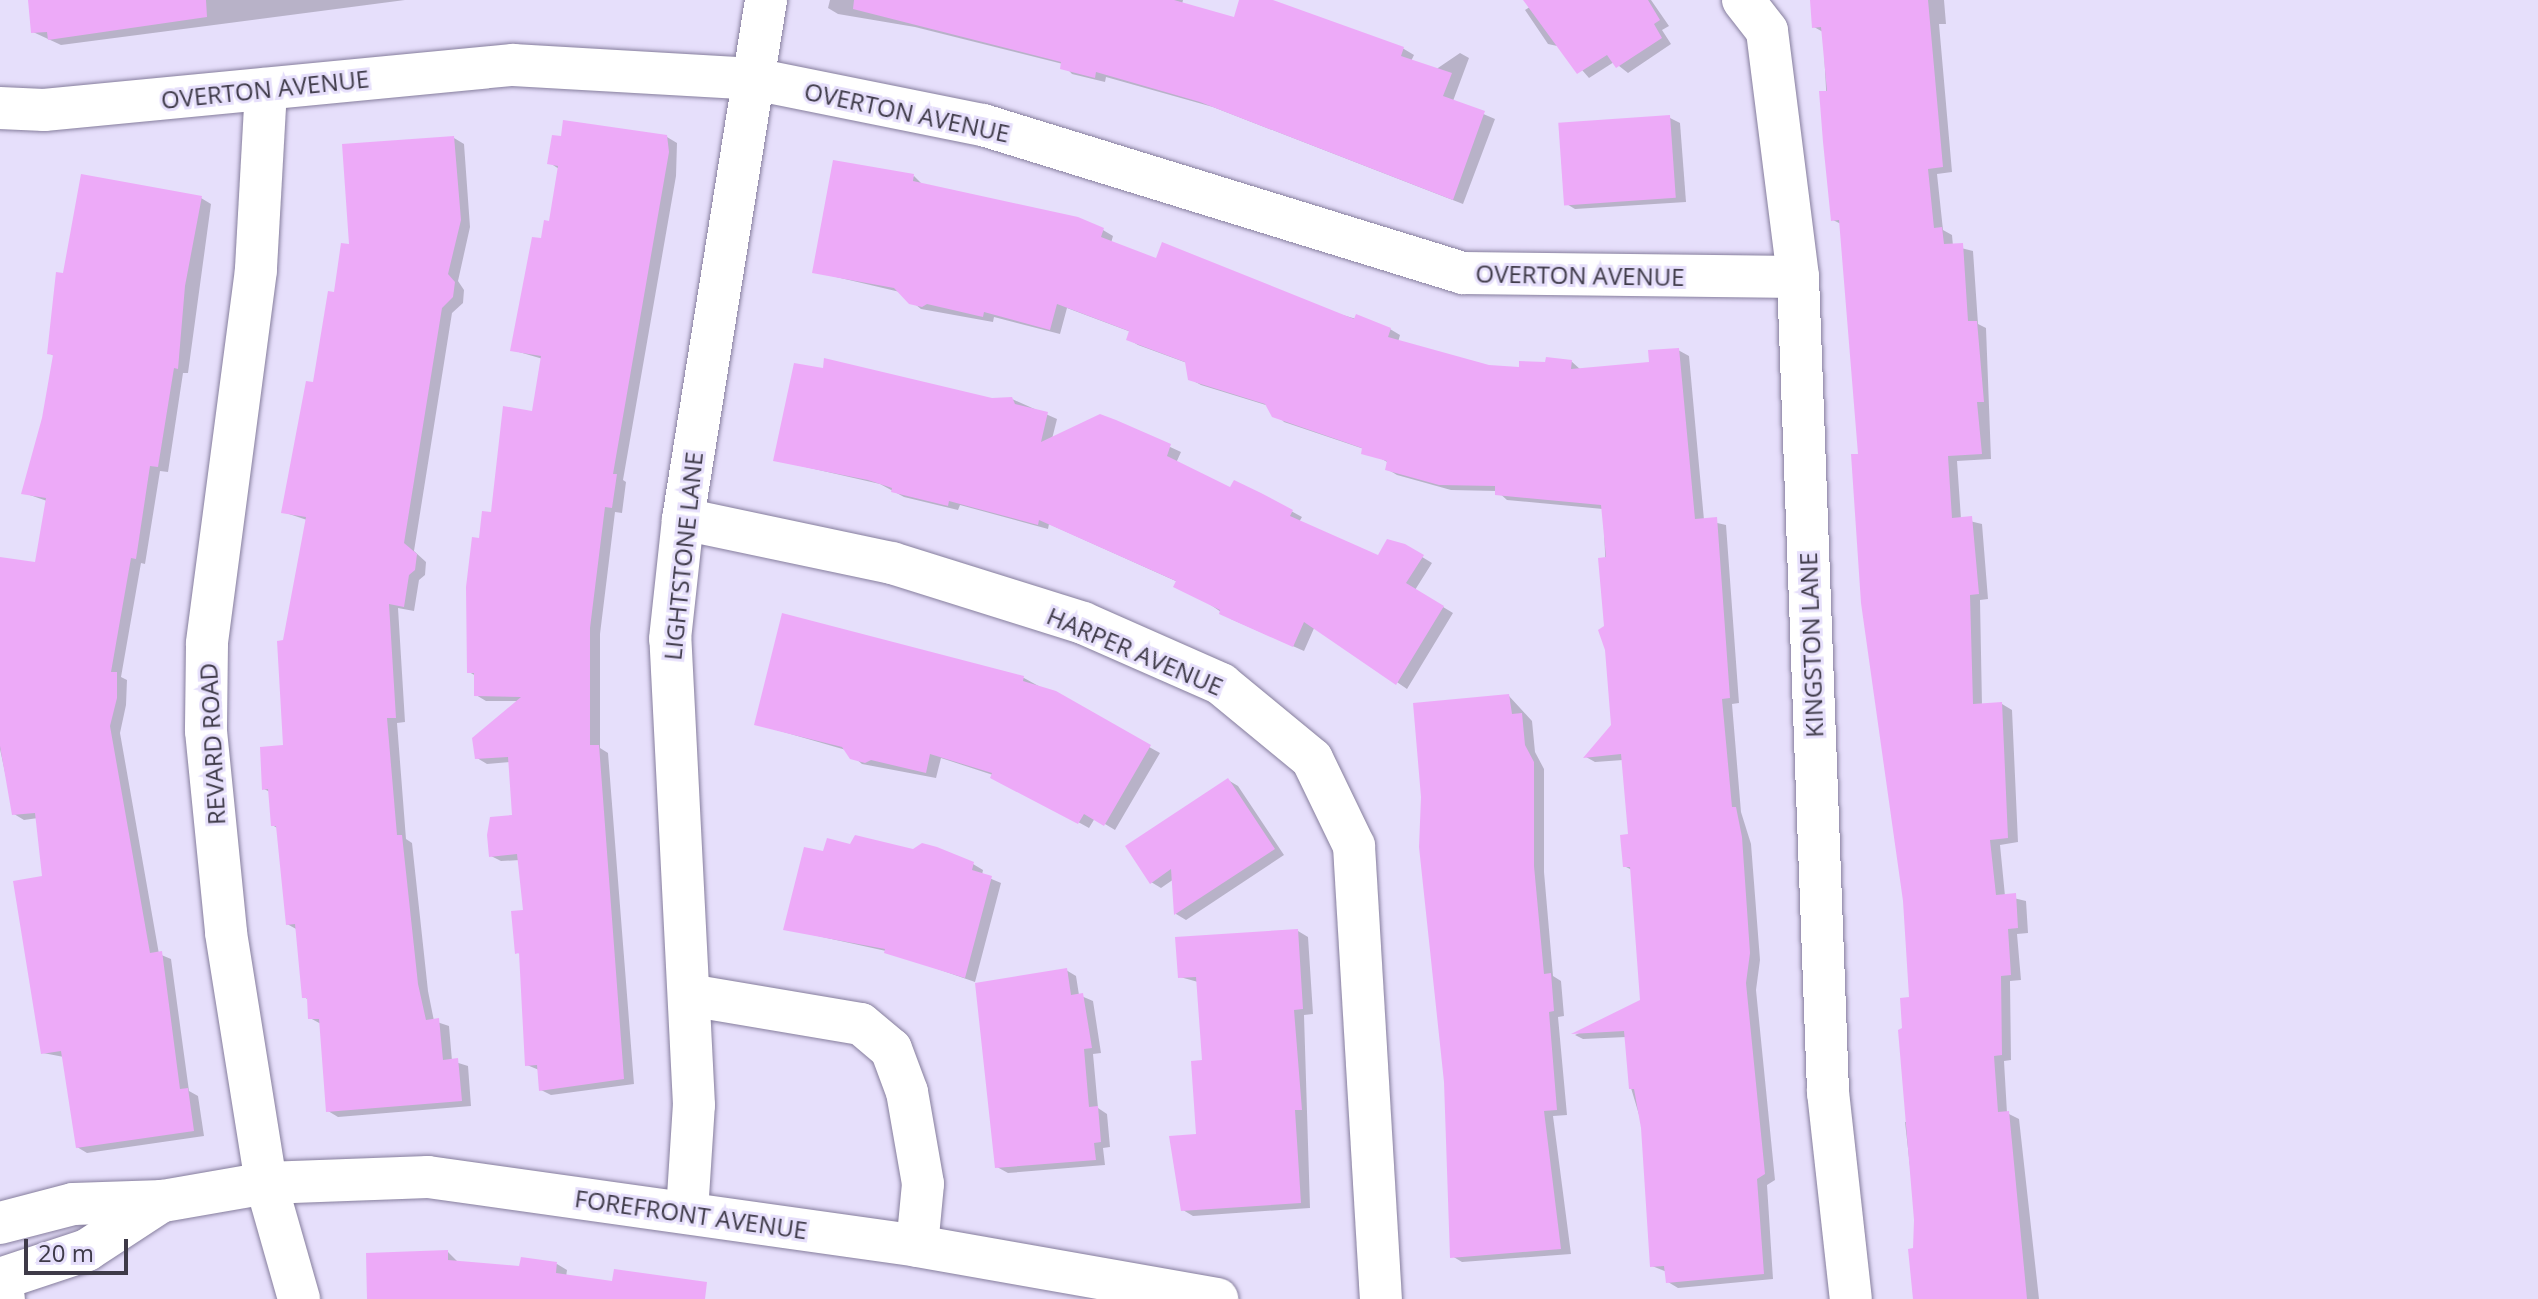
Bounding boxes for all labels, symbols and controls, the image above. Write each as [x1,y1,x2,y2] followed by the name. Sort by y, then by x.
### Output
[160,64,370,114] street label: OVERTON AVENUE
[802,76,1012,148] street label: OVERTON AVENUE
[1475,259,1685,291] street label: OVERTON AVENUE
[658,450,708,662] street label: LIGHTSTONE LANE
[1793,552,1829,738] street label: KINGSTON LANE
[1043,601,1227,701] street label: HARPER AVENUE
[193,662,231,826] street label: REVARD ROAD
[573,1183,809,1245] street label: FOREFRONT AVENUE
[28,1223,132,1273] scale bar
[38,1236,94,1269] text: 20 m

